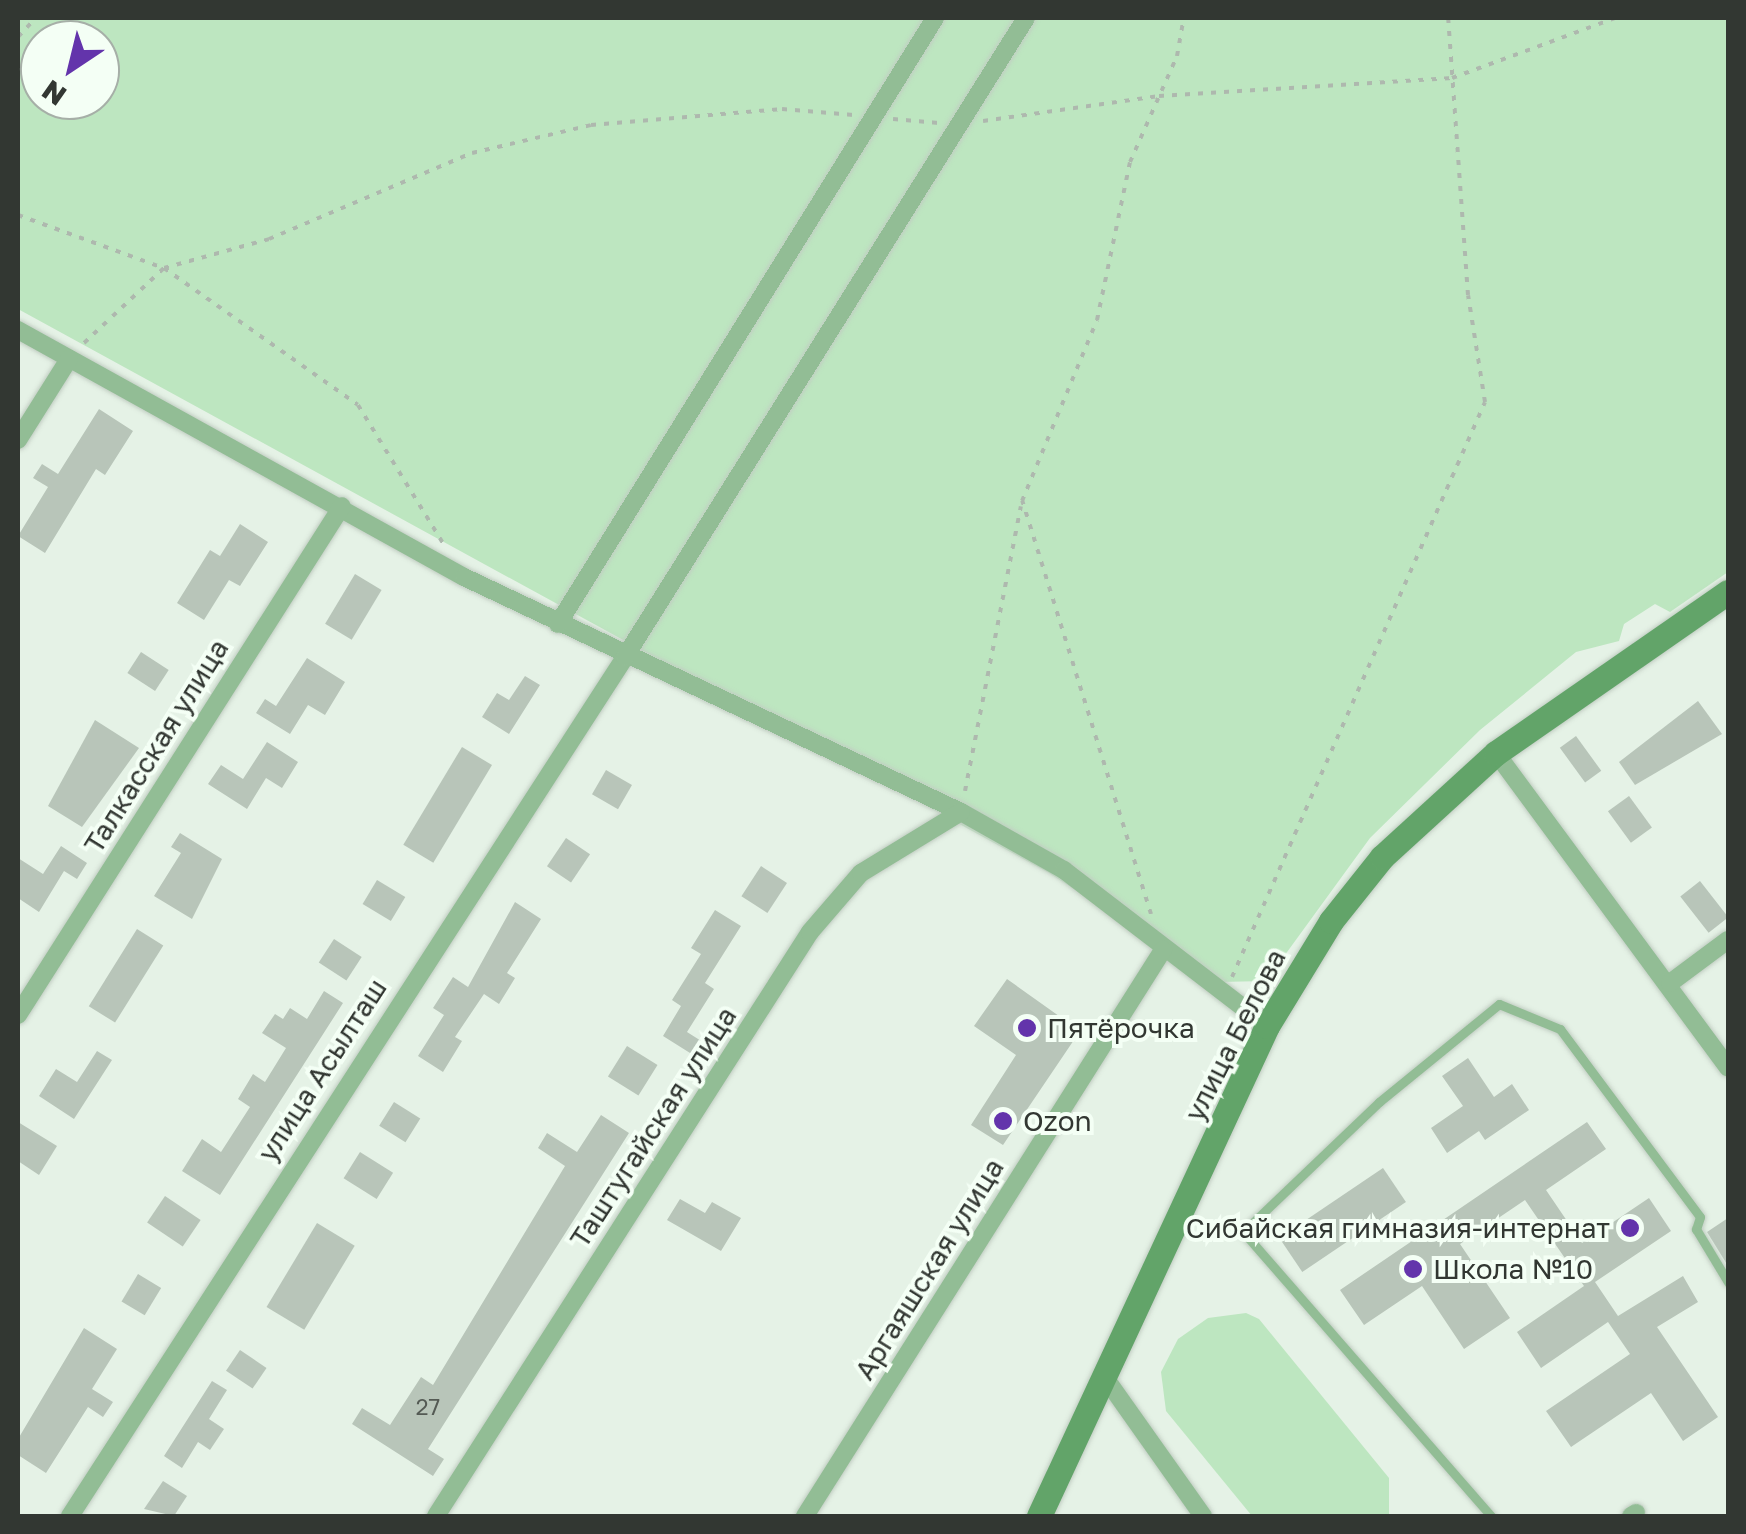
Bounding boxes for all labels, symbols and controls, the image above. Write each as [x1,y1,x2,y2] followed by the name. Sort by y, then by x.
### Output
[20,20,120,120] north arrow
[35,74,72,113] text: N
[77,633,235,859] street label: Талкасская улица
[1177,943,1293,1127] street label: улица Белова
[250,972,394,1168] street label: улица Асылташ
[563,1000,743,1254] street label: Таштугайская улица
[1047,1011,1195,1045] place label: Пятёрочка
[1016,1017,1038,1039] marker: Пятёрочка
[1023,1104,1092,1138] place label: Ozon
[992,1110,1014,1132] marker: Ozon
[847,1152,1011,1386] street label: Аргаяшская улица
[1186,1211,1610,1245] place label: Сибайская гимназия-интернат
[1619,1217,1641,1239] marker: Сибайская гимназия-интернат
[1433,1252,1593,1286] place label: Школа №10
[1402,1258,1424,1280] marker: Школа №10
[416,1394,440,1420] house number: 27

